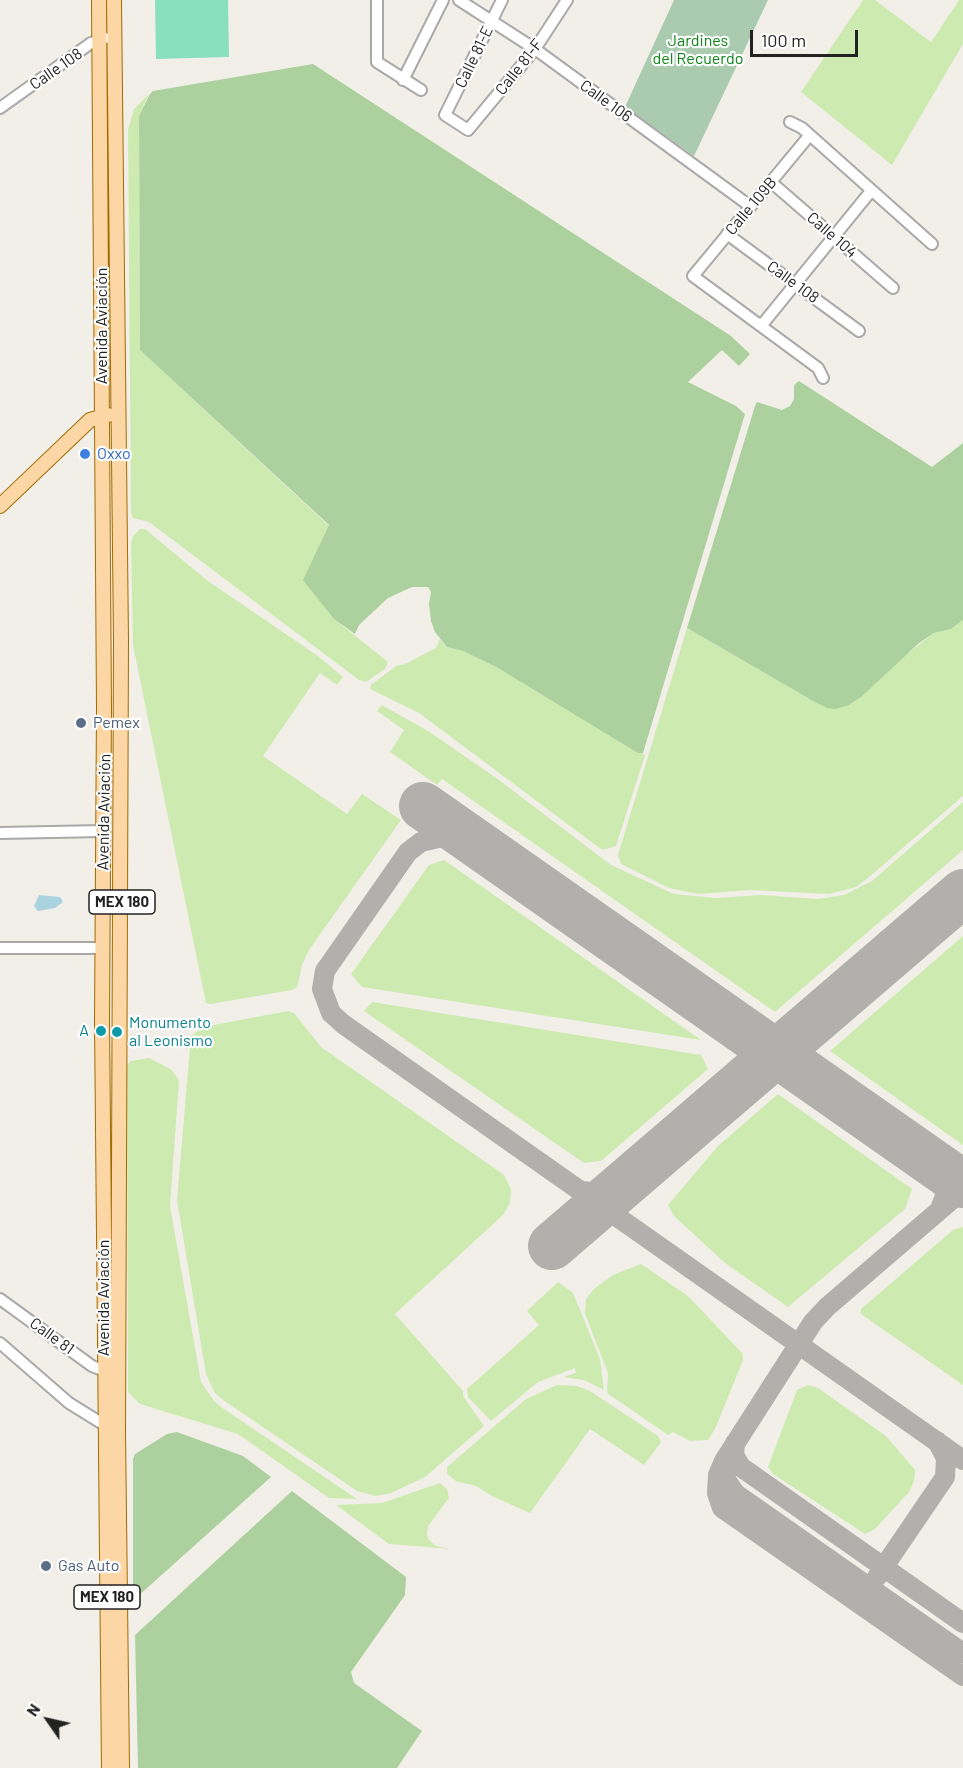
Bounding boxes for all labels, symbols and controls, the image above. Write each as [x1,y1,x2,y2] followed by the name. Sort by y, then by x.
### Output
[753,18,861,56] scale bar
[451,23,497,91] street label: Calle 81-E
[761,29,806,51] text: 100 m
[652,31,744,69] park label: Jardines del Recuerdo
[491,35,547,99] street label: Calle 81-F
[26,44,86,94] street label: Calle 108
[576,76,636,126] street label: Calle 106
[721,173,781,239] street label: Calle 109B
[803,208,861,262] street label: Calle 104
[763,257,823,307] street label: Calle 108
[92,268,112,384] street label: Avenida Aviación
[97,444,131,464] place label: Oxxo
[78,447,92,461] marker: Oxxo
[93,713,140,733] place label: Pemex
[74,716,88,730] marker: Pemex
[93,754,115,870] street label: Avenida Aviación
[89,890,155,914] road number: MEX 180
[129,1013,213,1051] place label: Monumento al Leonismo
[79,1021,89,1041] place label: A
[94,1024,108,1038] marker: A
[110,1025,124,1039] marker: Monumento al Leonismo
[94,1240,114,1356] street label: Avenida Aviación
[26,1313,78,1359] street label: Calle 81
[58,1556,119,1576] place label: Gas Auto
[39,1559,53,1573] marker: Gas Auto
[74,1585,140,1609] road number: MEX 180
[18,1690,78,1750] north arrow
[22,1700,44,1719] text: N

